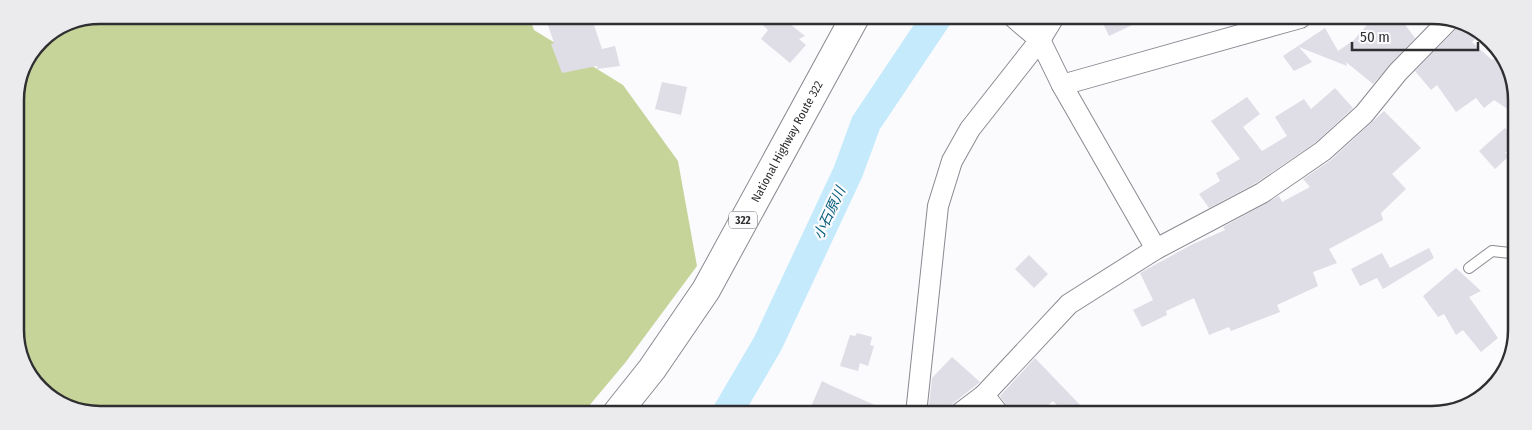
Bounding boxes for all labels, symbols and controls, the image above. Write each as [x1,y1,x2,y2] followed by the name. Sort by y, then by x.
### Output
[1352,20,1478,52] scale bar
[1360,28,1390,46] text: 50 m
[748,79,826,205] street label: National Highway Route 322
[810,182,850,242] water label: 小石原川
[729,212,757,228] road number: 322

